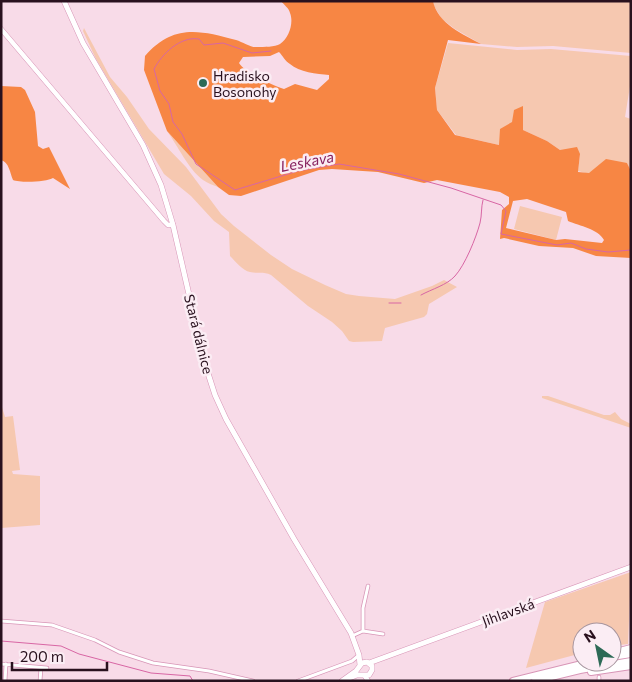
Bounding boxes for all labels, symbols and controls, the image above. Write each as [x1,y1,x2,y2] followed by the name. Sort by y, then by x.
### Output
[213,67,277,100] place label: Hradisko Bosonohy
[197,77,209,89] marker: Hradisko Bosonohy
[279,147,336,175] water label: Leskava
[181,292,217,376] street label: Stará dálnice
[479,595,537,629] street label: Jihlavská
[572,622,622,672] north arrow
[581,626,599,646] text: N
[12,640,108,672] scale bar
[20,647,64,665] text: 200 m

